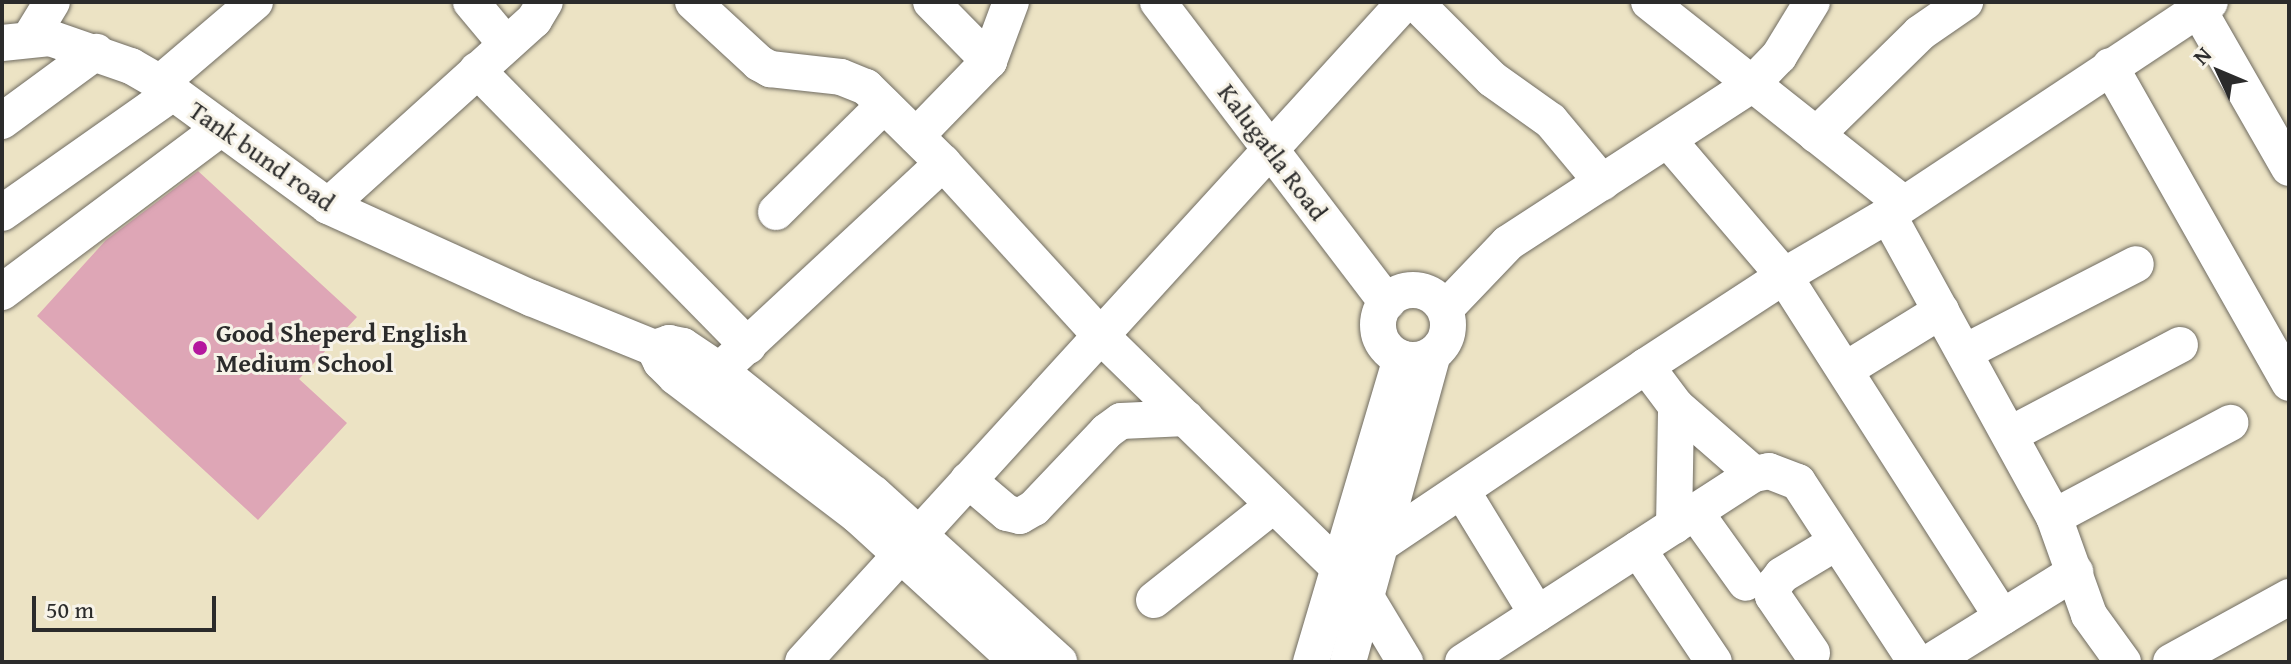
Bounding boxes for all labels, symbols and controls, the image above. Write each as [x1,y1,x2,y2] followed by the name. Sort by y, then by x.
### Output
[2179,32,2259,112] north arrow
[2185,39,2218,72] text: N
[1211,77,1335,227] street label: Kalugatla Road
[183,94,341,218] street label: Tank bund road
[216,317,467,378] place label: Good Sheperd English Medium School
[191,339,209,357] marker: Good Sheperd English Medium School
[36,580,220,630] scale bar
[46,592,94,627] text: 50 m

